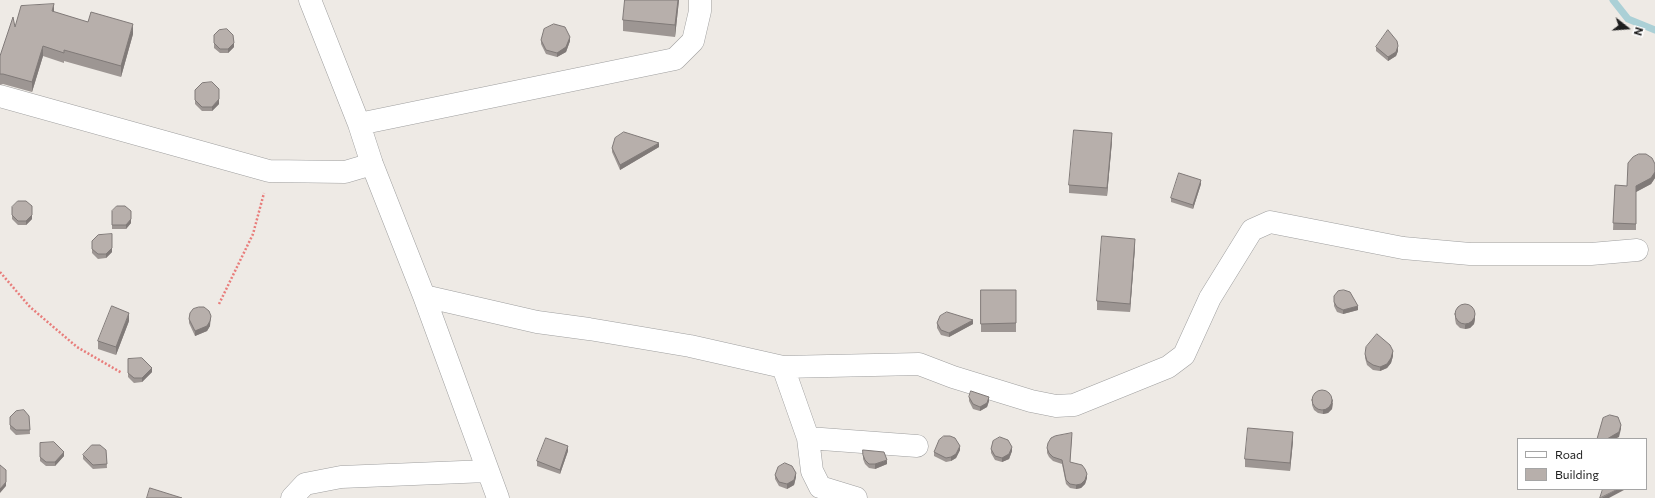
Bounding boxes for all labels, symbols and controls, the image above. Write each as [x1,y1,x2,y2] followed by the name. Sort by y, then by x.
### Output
[1607,8,1647,48] north arrow
[1632,26,1646,37] text: N
[1517,438,1647,490] legend
[1555,447,1583,461] text: Road
[1555,467,1599,481] text: Building

